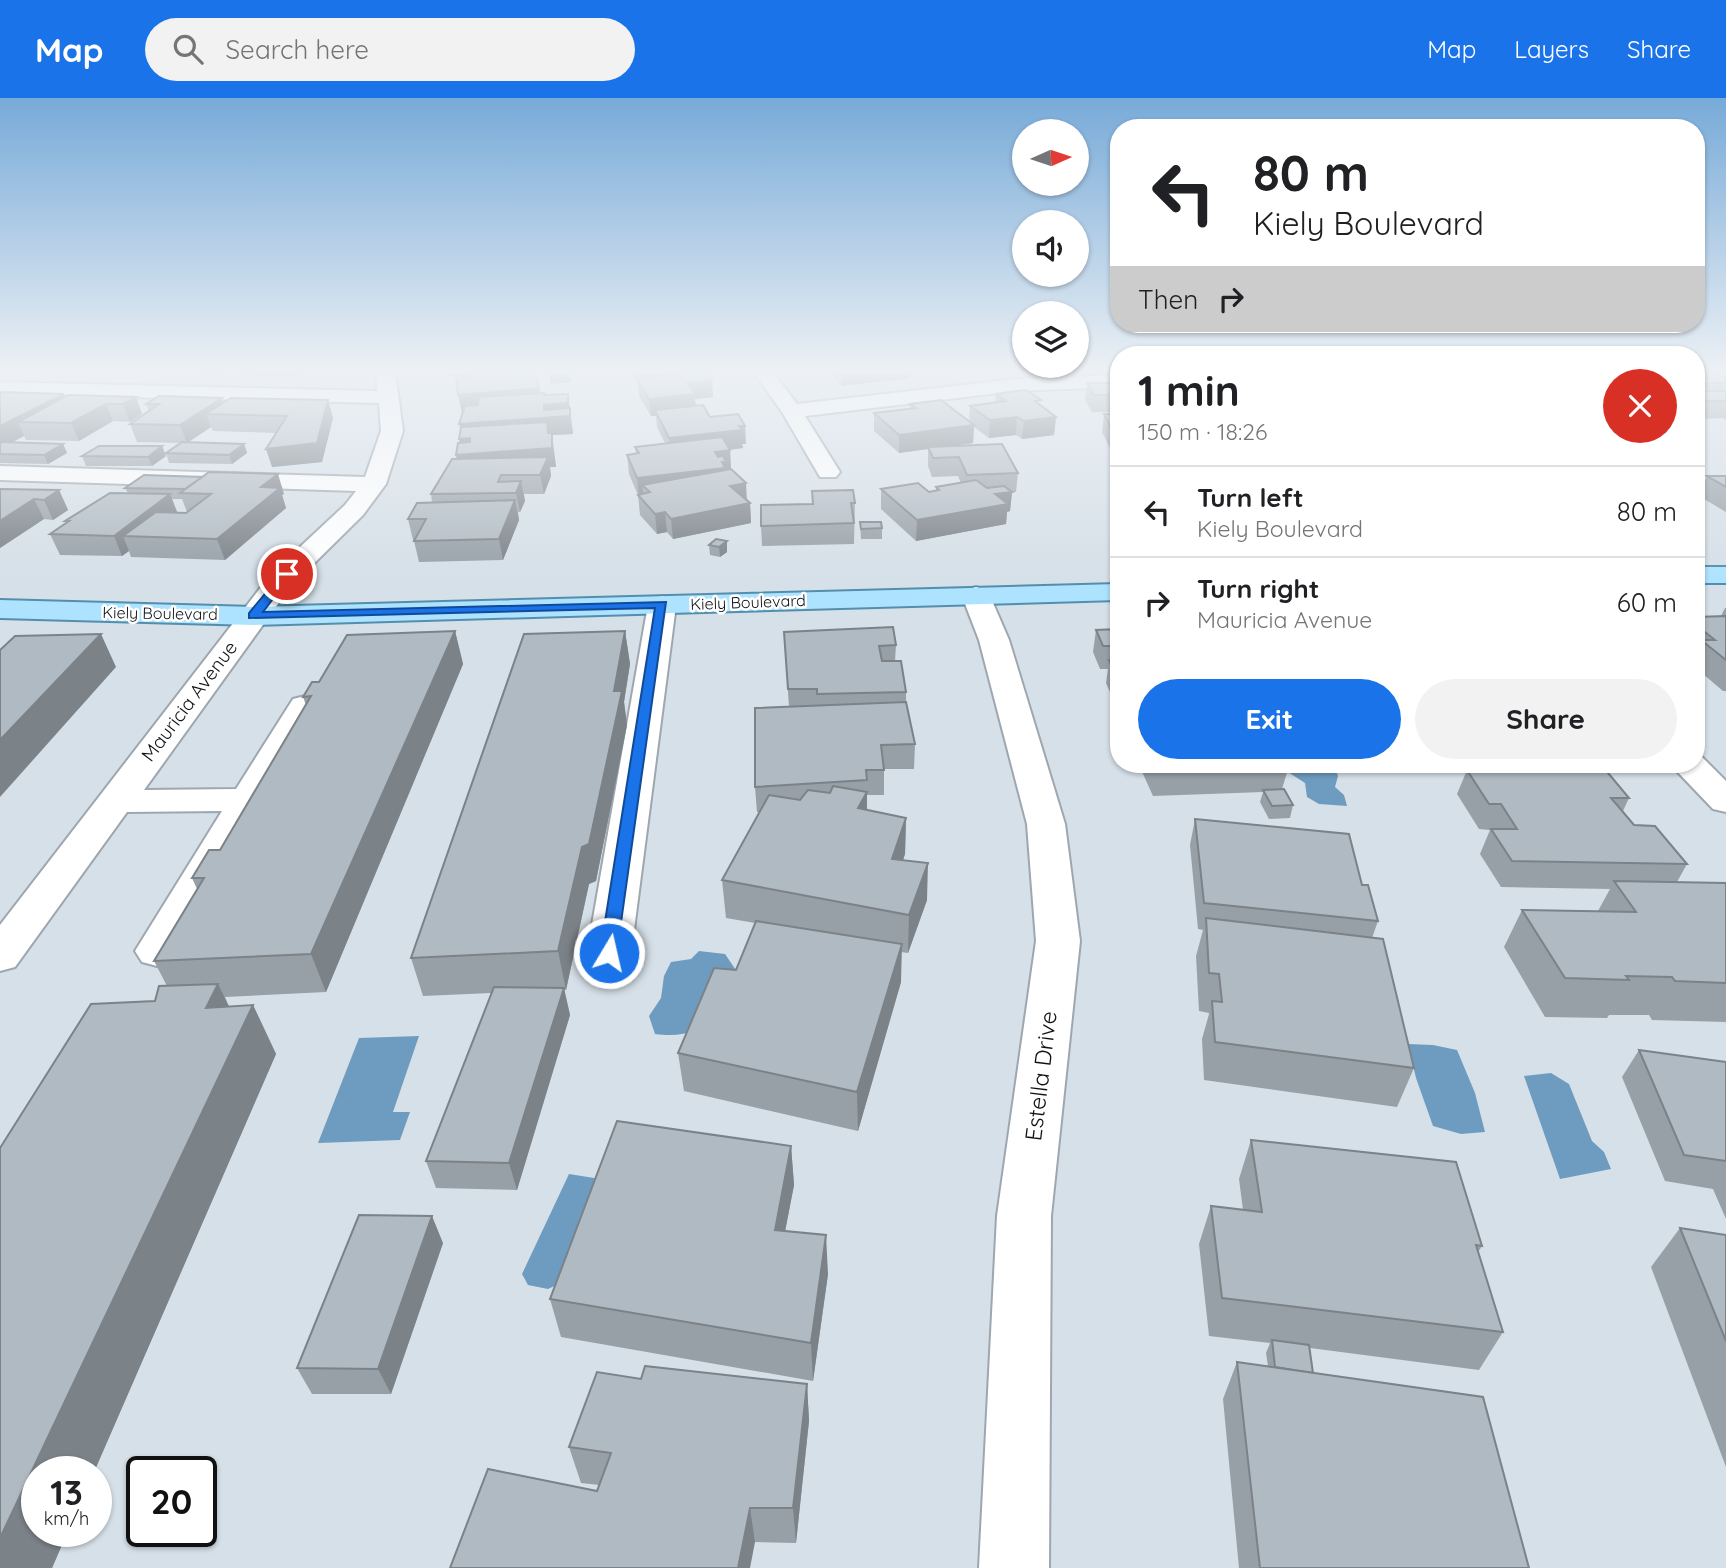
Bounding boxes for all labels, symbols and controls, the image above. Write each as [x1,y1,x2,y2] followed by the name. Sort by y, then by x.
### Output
[145,18,635,81] search box
[35,29,103,70] text: Map
[169,30,207,68] icon: search
[225,33,369,66] text: Search here
[1427,34,1476,64] text: Map
[1514,34,1589,64] text: Layers
[1627,34,1691,64] text: Share
[1012,119,1088,196] north arrow
[1012,119,1089,378] map controls
[1253,142,1369,203] text: 80 m
[1138,147,1229,238] icon: left
[1253,203,1484,243] text: Kiely Boulevard
[1012,210,1089,287] button: sound
[1212,280,1250,318] icon: right
[1138,283,1198,316] text: Then
[1012,301,1089,378] button: layers
[1138,364,1240,417] text: 1 min
[1603,369,1677,443] button: close
[1138,417,1267,446] text: 150 m · 18:26
[1197,481,1304,514] text: Turn left
[1138,493,1176,531] icon: left
[1617,495,1677,528] text: 80 m
[1197,514,1363,543] text: Kiely Boulevard
[257,544,317,604] pin
[268,555,306,593] icon: arrive
[1197,572,1319,605] text: Turn right
[1138,584,1176,622] icon: right
[1617,586,1677,619] text: 60 m
[690,590,806,614] street label: Kiely Boulevard
[102,602,218,624] street label: Kiely Boulevard
[1197,605,1372,634] text: Mauricia Avenue
[136,636,242,766] street label: Mauricia Avenue
[1138,679,1401,759] button: Exit
[1415,679,1677,759] button: Share
[572,916,646,990] position arrow
[1018,1009,1063,1143] street label: Estella Drive
[126,1456,217,1547] speed limit sign: 20
[50,1470,83,1514] text: 13
[44,1507,89,1530] text: km/h

